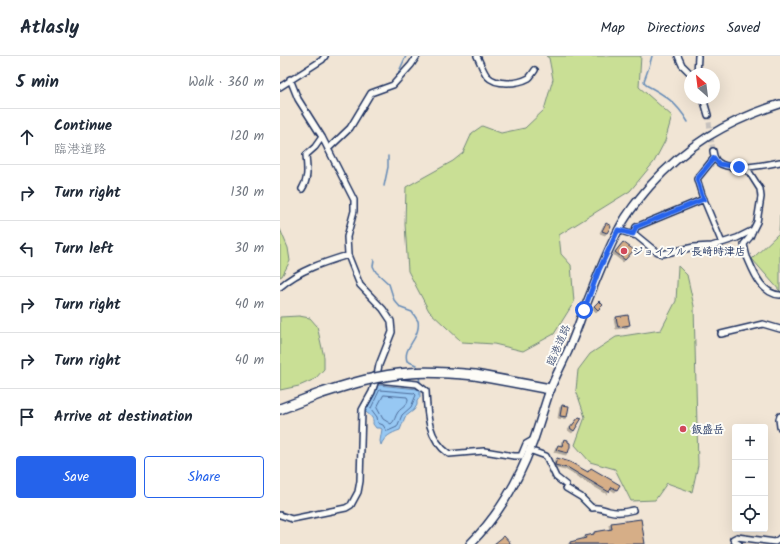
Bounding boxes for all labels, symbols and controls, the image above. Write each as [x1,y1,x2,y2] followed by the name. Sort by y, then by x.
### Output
[20,13,79,43] text: Atlasly
[600,17,625,39] text: Map
[647,17,705,39] text: Directions
[727,17,760,39] text: Saved
[684,68,720,104] north arrow
[16,69,59,96] text: 5 min
[188,72,264,93] text: Walk · 360 m
[54,114,112,138] text: Continue
[16,126,38,148] icon: ahead
[230,126,264,147] text: 120 m
[54,139,106,160] text: 臨港道路
[730,158,748,176] route end
[54,181,121,205] text: Turn right
[16,182,38,204] icon: right
[230,182,264,203] text: 130 m
[54,237,114,261] text: Turn left
[16,238,38,260] icon: left
[235,238,264,259] text: 30 m
[632,243,746,261] place label: ジョイフル 長崎時津店
[619,246,629,256] marker: ジョイフル 長崎時津店
[54,293,121,317] text: Turn right
[16,294,38,316] icon: right
[235,294,264,315] text: 40 m
[575,301,593,319] route start
[542,322,576,369] street label: 臨港道路
[54,349,121,373] text: Turn right
[16,350,38,372] icon: right
[235,350,264,371] text: 40 m
[54,405,193,429] text: Arrive at destination
[16,406,38,428] icon: arrive
[691,421,724,439] place label: 飯盛岳
[678,424,688,434] marker: 飯盛岳
[732,424,768,532] map controls
[732,424,768,460] button: +
[16,456,136,498] button: Save
[144,456,264,498] button: Share
[732,460,768,496] button: −
[732,496,768,532] button: locate

